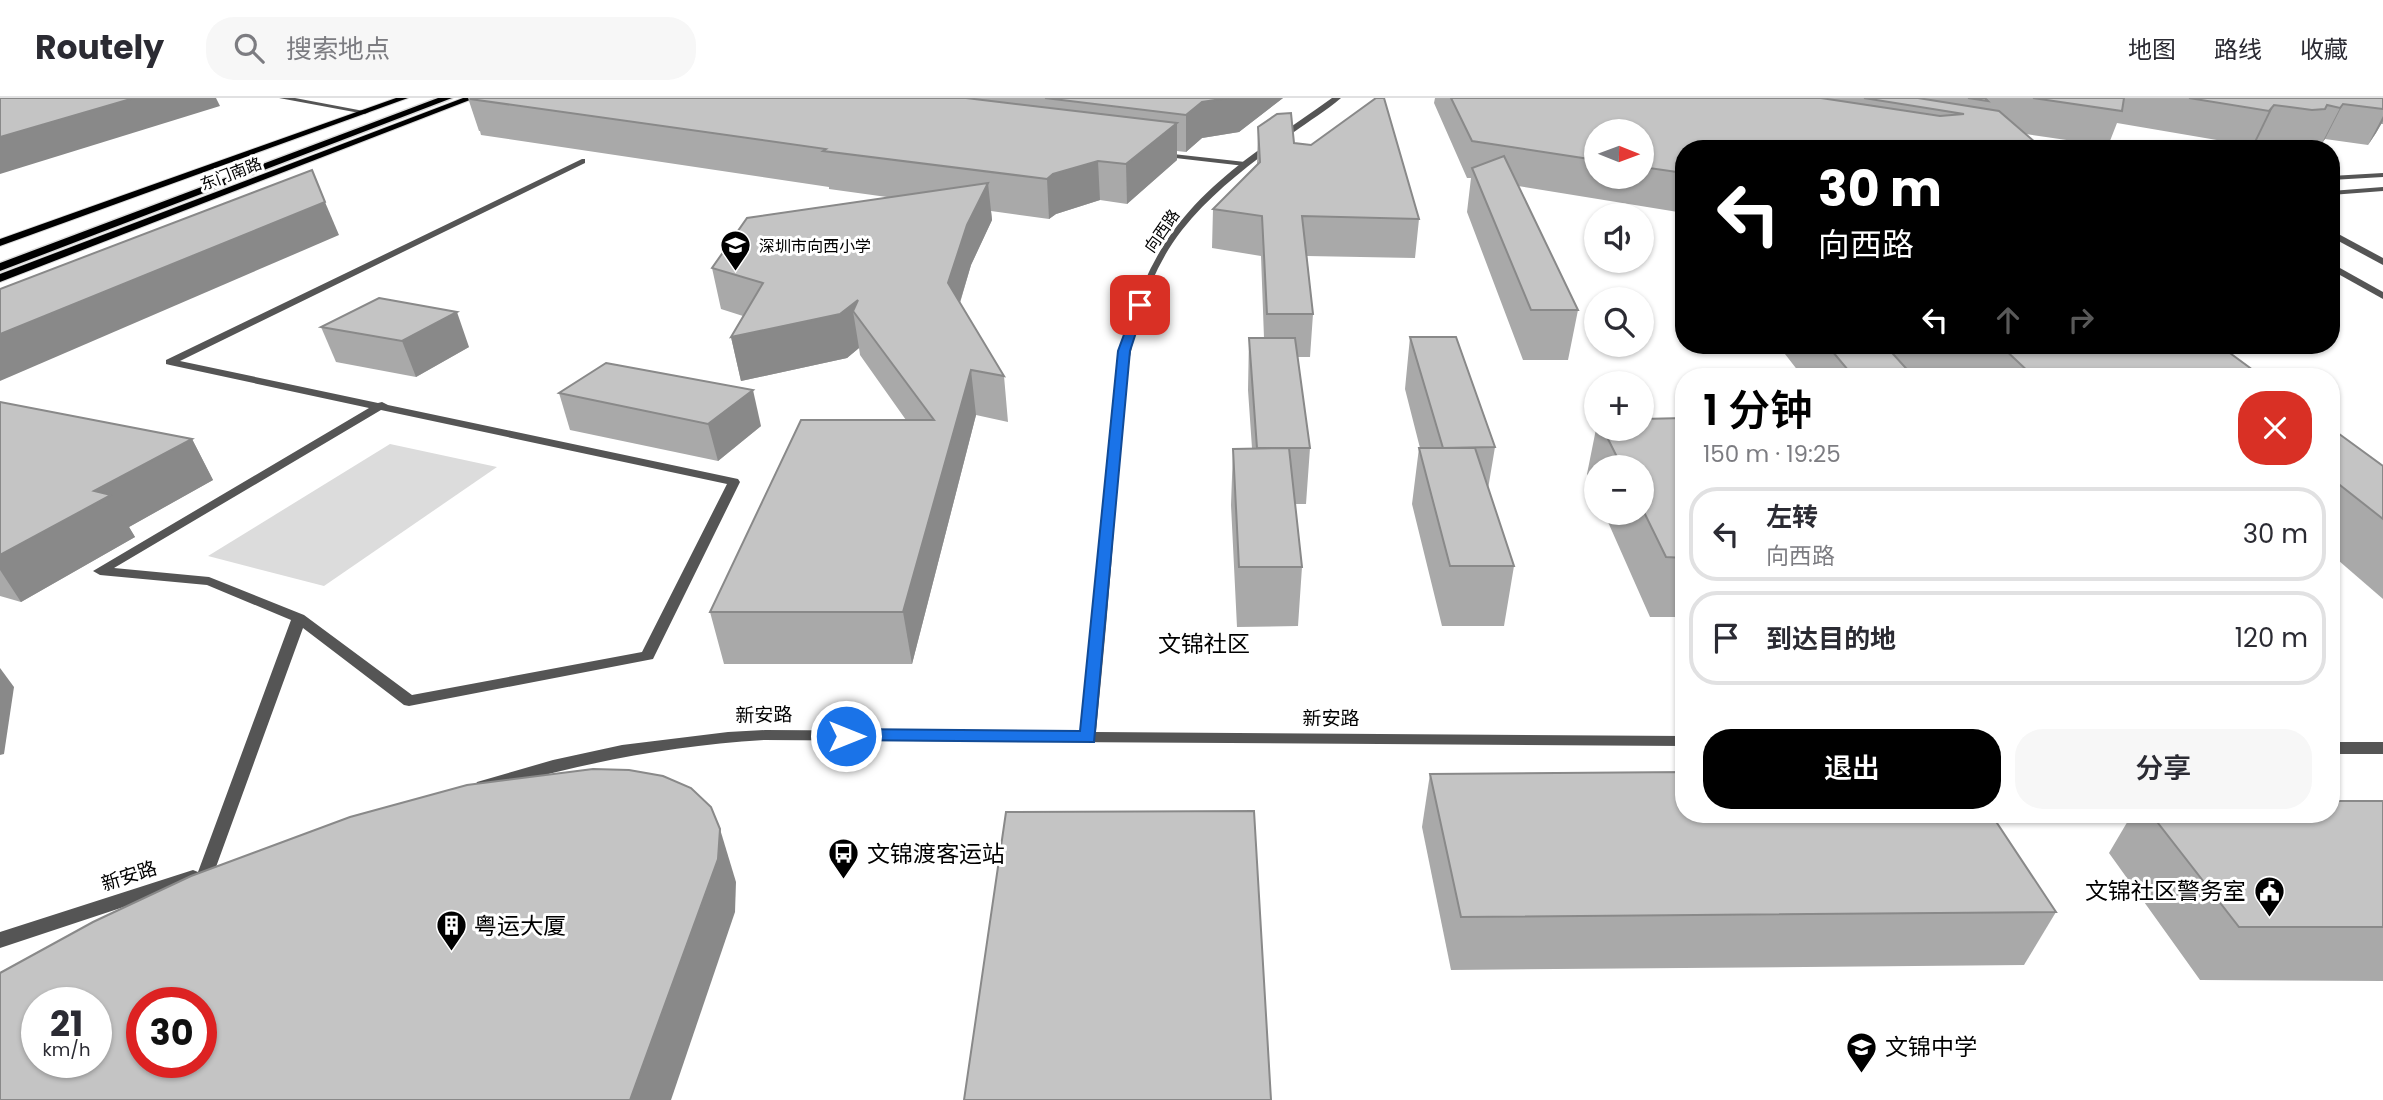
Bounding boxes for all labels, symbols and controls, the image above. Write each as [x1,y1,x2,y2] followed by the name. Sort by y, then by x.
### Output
[206,17,696,80] search box
[35,24,164,71] text: Routely
[230,29,268,67] icon: search
[286,31,390,67] text: 搜索地点
[2128,33,2176,66] text: 地图
[2214,33,2262,66] text: 路线
[2300,33,2348,66] text: 收藏
[1584,119,1654,189] north arrow
[1584,119,1654,525] map controls
[197,152,265,196] street label: 东门南路
[1818,155,1942,223] text: 30 m
[1703,168,1794,259] icon: left
[1584,203,1654,273] button: sound
[1139,205,1185,257] street label: 向西路
[1818,222,1914,267] text: 向西路
[719,229,753,273] school or university icon: 深圳市向西小学
[759,235,871,258] place label: 深圳市向西小学
[1110,275,1170,335] pin
[1121,286,1159,324] icon: arrive
[1584,287,1654,357] button: search
[1916,301,1954,339] icon: left
[1989,301,2027,339] icon: ahead
[2062,301,2100,339] icon: right
[1584,371,1654,441] button: +
[1703,381,1812,440] text: 1 分钟
[2238,391,2312,465] button: close
[1703,438,1841,470] text: 150 m · 19:25
[1584,455,1654,525] button: −
[1766,499,1818,535] text: 左转
[1707,515,1745,553] icon: left
[2243,516,2308,552] text: 30 m
[1766,540,1835,572] text: 向西路
[1707,619,1745,657] icon: arrive
[2235,620,2308,656] text: 120 m
[1766,621,1896,657] text: 到达目的地
[1158,628,1250,660] district label: 文锦社区
[809,699,883,773] position arrow
[735,701,793,729] street label: 新安路
[1302,705,1360,732] street label: 新安路
[1703,729,2001,809] button: 退出
[2015,729,2312,809] button: 分享
[827,837,861,881] bus stop icon: 文锦渡客运站
[867,838,1005,870] place label: 文锦渡客运站
[98,854,160,898] street label: 新安路
[2252,874,2286,918] public building icon: 文锦社区警务室
[2085,875,2246,907] place label: 文锦社区警务室
[434,909,468,953] building icon: 粤运大厦
[474,910,566,942] place label: 粤运大厦
[126,987,217,1078] speed limit sign: 30
[50,999,83,1048] text: 21
[1845,1030,1879,1074] school or university icon: 文锦中学
[1885,1031,1977,1063] place label: 文锦中学
[43,1037,90,1062] text: km/h

